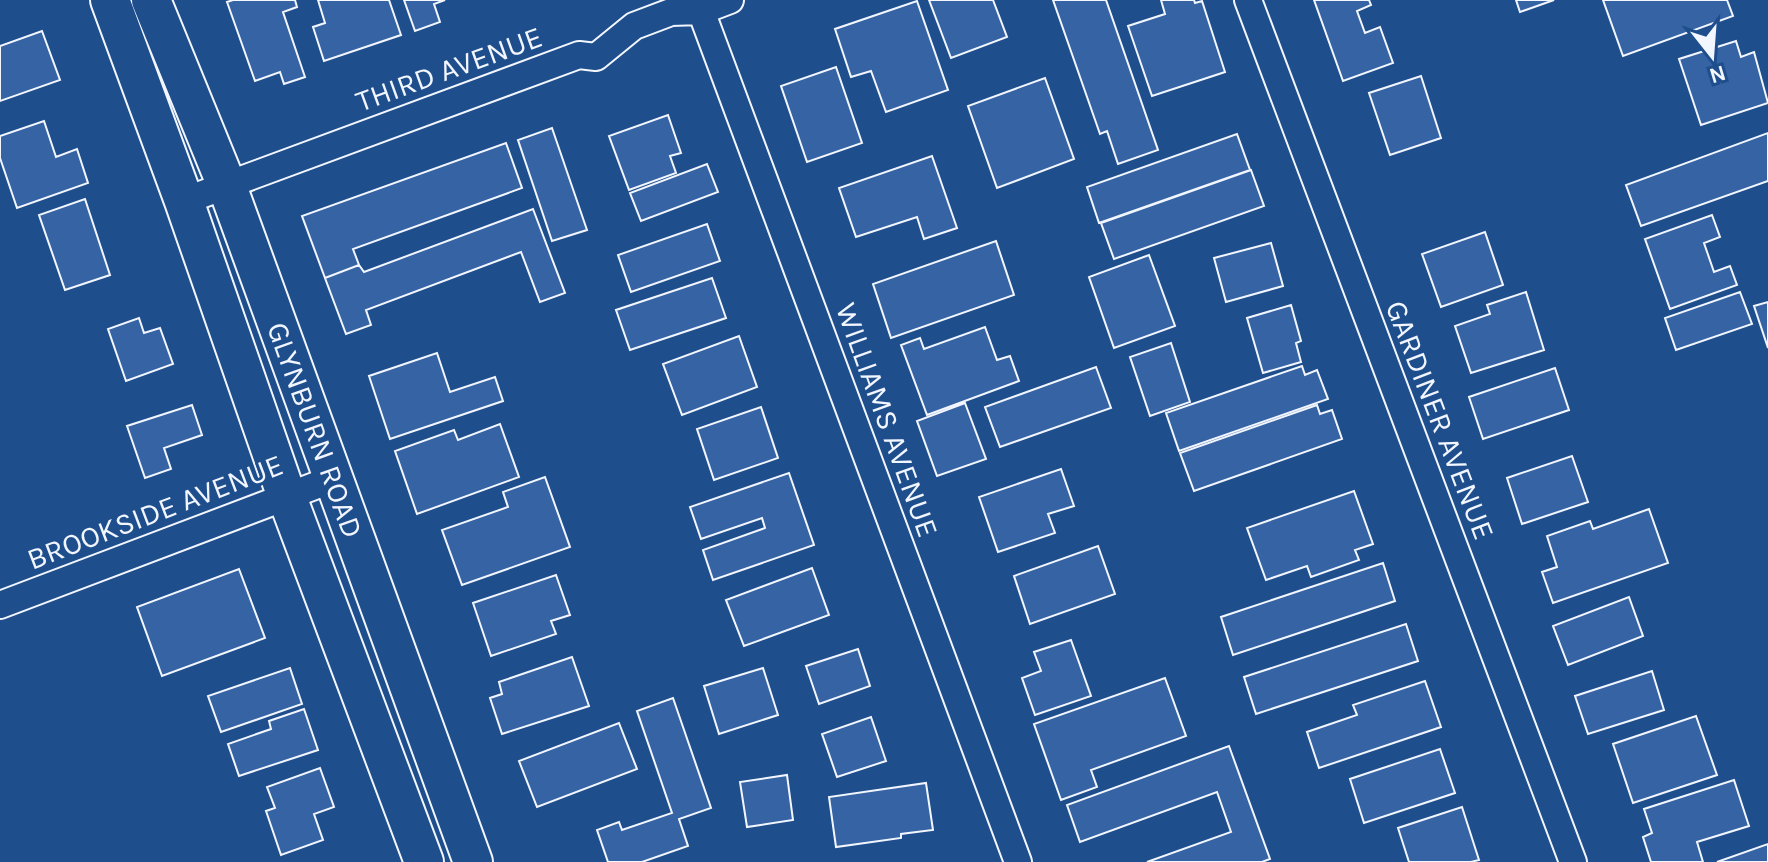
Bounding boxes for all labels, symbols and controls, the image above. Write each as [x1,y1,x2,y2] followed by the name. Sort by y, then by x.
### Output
[1672,16,1752,96] north arrow
[351,19,547,119] street label: THIRD AVENUE
[1706,59,1729,89] text: N
[1378,295,1502,545] street label: GARDINER AVENUE
[828,298,946,542] street label: WILLIAMS AVENUE
[259,317,371,543] street label: GLYNBURN ROAD
[22,447,288,577] street label: BROOKSIDE AVENUE

